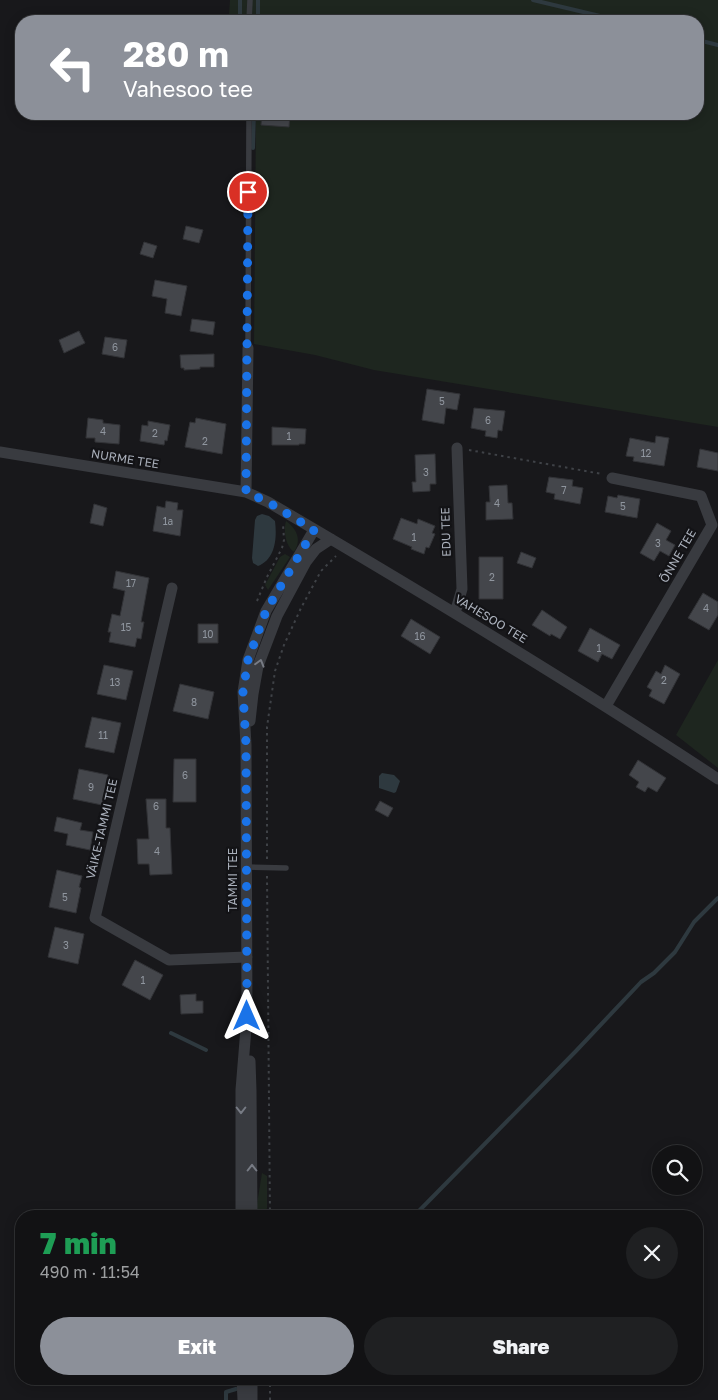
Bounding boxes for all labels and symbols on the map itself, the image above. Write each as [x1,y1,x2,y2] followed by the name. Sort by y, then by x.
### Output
[227,171,269,213] pin
[112,341,118,353] house number: 6
[439,395,445,407] house number: 5
[485,414,491,426] house number: 6
[100,425,106,437] house number: 4
[152,427,158,439] house number: 2
[287,430,292,442] house number: 1
[202,435,208,447] house number: 2
[90,446,160,471] street label: NURME TEE
[641,447,652,459] house number: 12
[423,466,429,478] house number: 3
[561,484,567,496] house number: 7
[494,497,500,509] house number: 4
[620,500,626,512] house number: 5
[437,507,454,557] street label: EDU TEE
[163,515,173,527] house number: 1a
[656,526,699,585] street label: ÕNNE TEE
[412,531,417,543] house number: 1
[655,537,661,549] house number: 3
[489,571,495,583] house number: 2
[126,577,136,589] house number: 17
[452,591,530,646] street label: VAHESOO TEE
[703,602,709,614] house number: 4
[121,621,132,633] house number: 15
[202,628,214,640] house number: 10
[415,630,425,642] house number: 16
[597,642,602,654] house number: 1
[254,659,264,667] one-way arrow
[661,674,667,686] house number: 2
[110,676,120,688] house number: 13
[191,696,197,708] house number: 8
[98,729,108,741] house number: 11
[182,769,188,781] house number: 6
[83,777,120,881] street label: VÄIKE-TAMMI TEE
[88,781,94,793] house number: 9
[153,800,159,812] house number: 6
[154,845,160,857] house number: 4
[225,848,240,912] street label: TAMMI TEE
[62,891,68,903] house number: 5
[63,939,69,951] house number: 3
[141,974,146,986] house number: 1
[220,989,272,1041] position arrow
[236,1106,246,1114] one-way arrow
[247,1163,257,1171] one-way arrow

